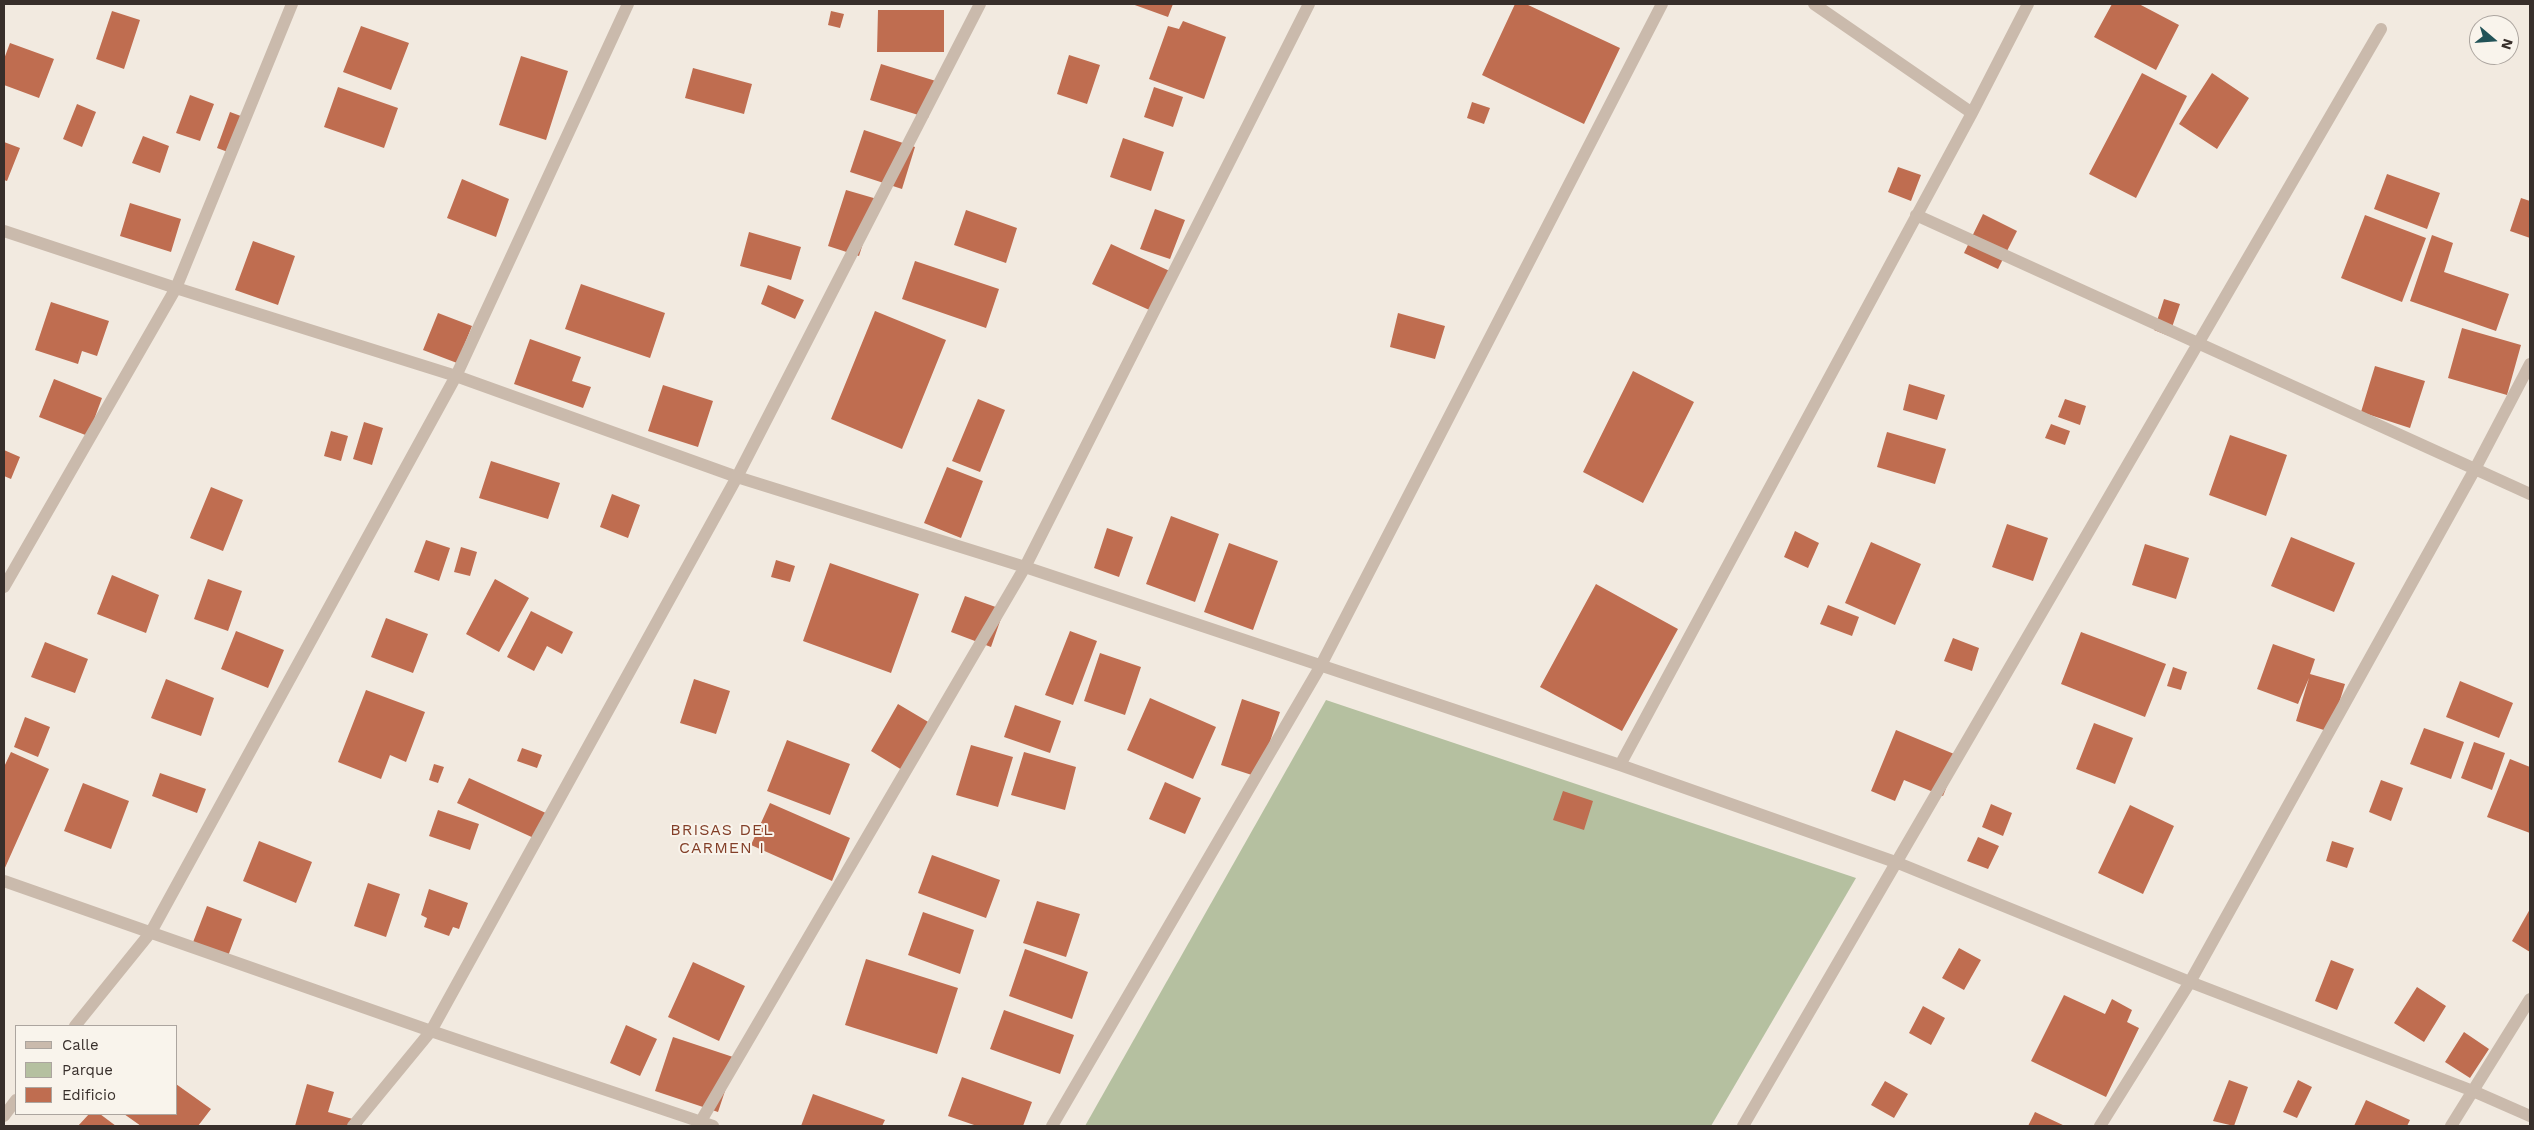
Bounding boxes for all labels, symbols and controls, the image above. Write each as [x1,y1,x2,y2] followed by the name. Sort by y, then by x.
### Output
[2469,15,2519,65] north arrow
[2498,37,2517,52] text: N
[669,820,775,858] district label: BRISAS DEL CARMEN I
[15,1025,178,1115] legend
[62,1036,99,1054] text: Calle
[62,1061,113,1079] text: Parque
[62,1086,116,1104] text: Edificio

